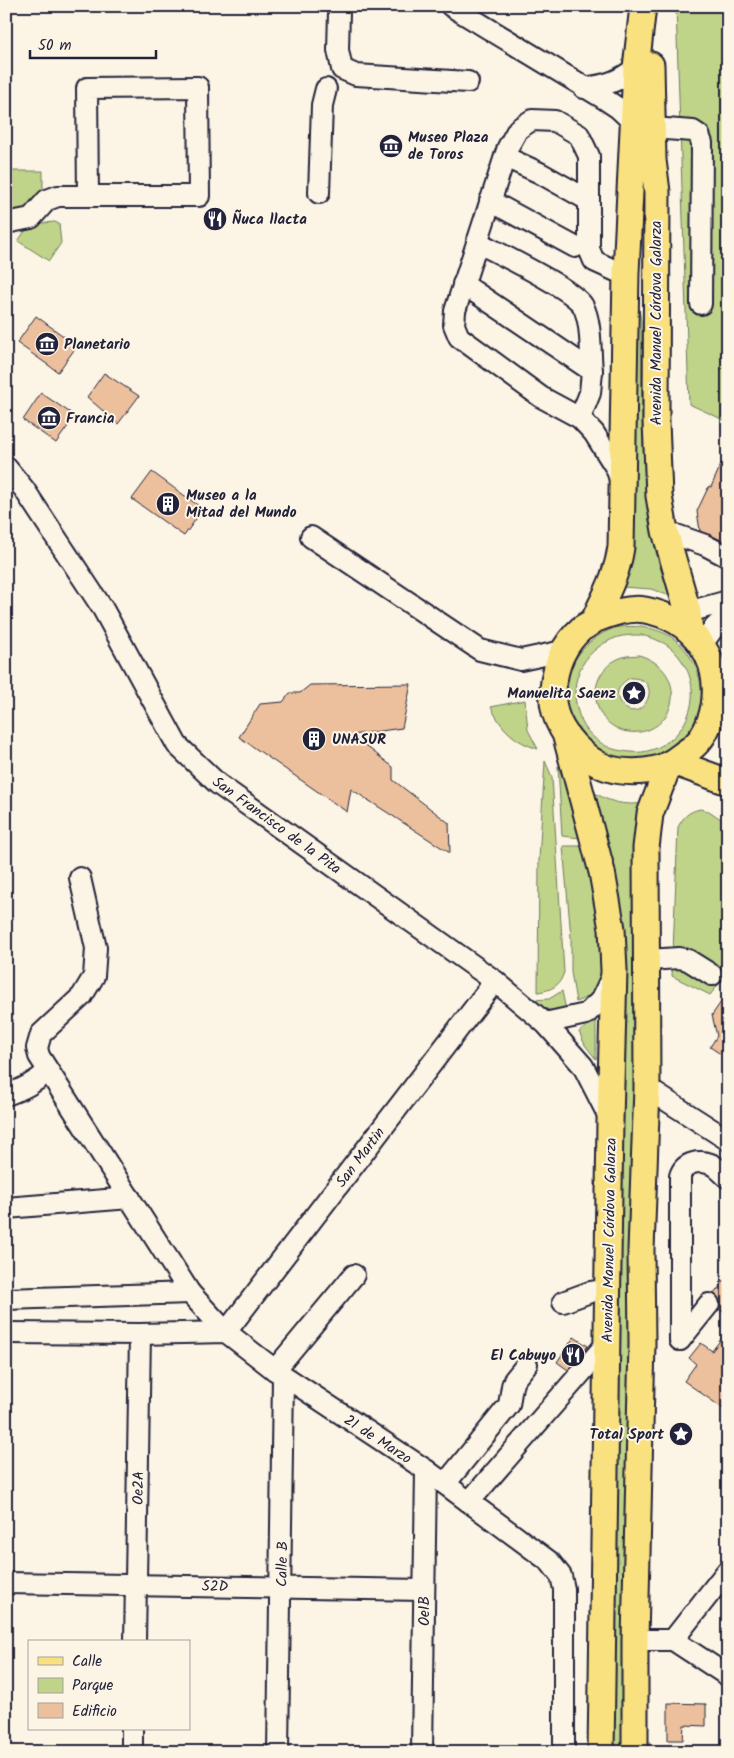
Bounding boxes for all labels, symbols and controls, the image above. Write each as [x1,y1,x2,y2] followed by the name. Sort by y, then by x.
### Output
[30,28,156,60] scale bar
[38,34,72,58] text: 50 m
[408,126,489,167] place label: Museo Plaza de Toros
[378,133,404,159] museum icon: Museo Plaza de Toros
[202,206,228,232] restaurant icon: Ñuca llacta
[232,208,307,232] place label: Ñuca llacta
[645,221,669,425] street label: Avenida Manuel Córdova Galarza
[34,331,60,357] museum icon: Planetario
[64,333,130,357] place label: Planetario
[36,405,62,431] museum icon: Francia
[66,407,115,431] place label: Francia
[186,484,297,525] place label: Museo a la Mitad del Mundo
[155,491,181,517] building icon: Museo a la Mitad del Mundo
[621,680,647,706] place icon: Manuelita Saenz
[507,682,616,706] place label: Manuelita Saenz
[301,726,327,752] building icon: UNASUR
[332,728,386,752] place label: UNASUR
[207,771,346,881] street label: San Francisco de la Pita
[330,1122,392,1193] street label: San Martin
[596,1137,624,1343] street label: Avenida Manuel Córdova Galarza
[560,1342,586,1368] restaurant icon: El Cabuyo
[491,1344,556,1368] place label: El Cabuyo
[339,1409,416,1471] street label: 21 de Marzo
[668,1421,694,1447] place icon: Total Sport
[589,1423,664,1447] place label: Total Sport
[127,1471,151,1505] street label: Oe2A
[271,1541,295,1587] street label: Calle B
[202,1575,229,1599] street label: S2D
[413,1596,437,1626] street label: Oe1B
[28,1640,190,1730] legend
[72,1650,102,1674] text: Calle
[72,1674,113,1698] text: Parque
[72,1700,117,1724] text: Edificio

